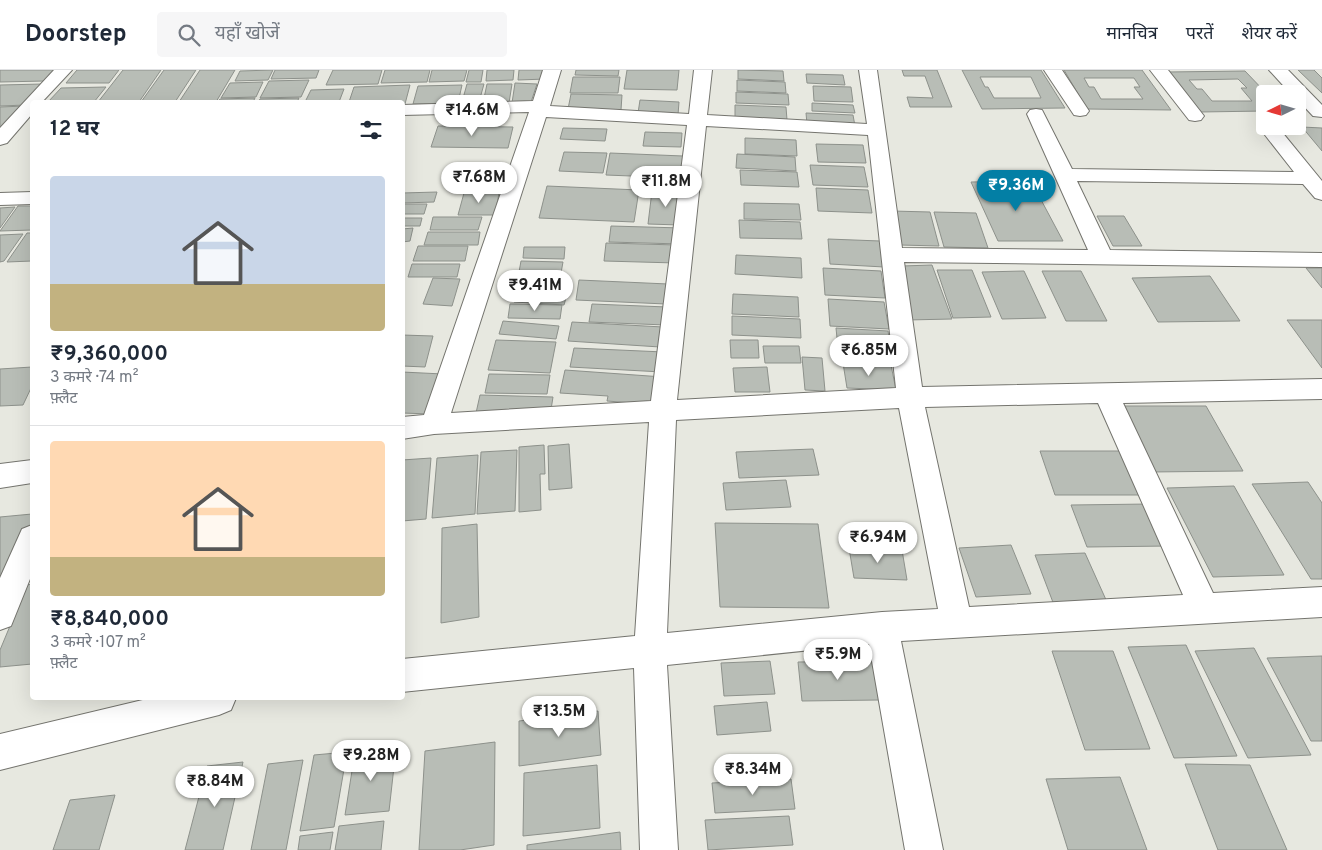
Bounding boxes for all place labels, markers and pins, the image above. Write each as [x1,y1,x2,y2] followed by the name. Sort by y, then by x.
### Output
[431,94,513,137] pin: ₹14.6M
[438,162,520,204] pin: ₹7.68M
[625,166,707,208] pin: ₹11.8M
[975,170,1057,212] pin: ₹9.36M
[494,270,576,312] pin: ₹9.41M
[828,334,910,377] pin: ₹6.85M
[837,522,919,564] pin: ₹6.94M
[803,638,873,681] pin: ₹5.9M
[518,696,600,738] pin: ₹13.5M
[330,740,412,782] pin: ₹9.28M
[712,754,794,796] pin: ₹8.34M
[174,766,256,808] pin: ₹8.84M

